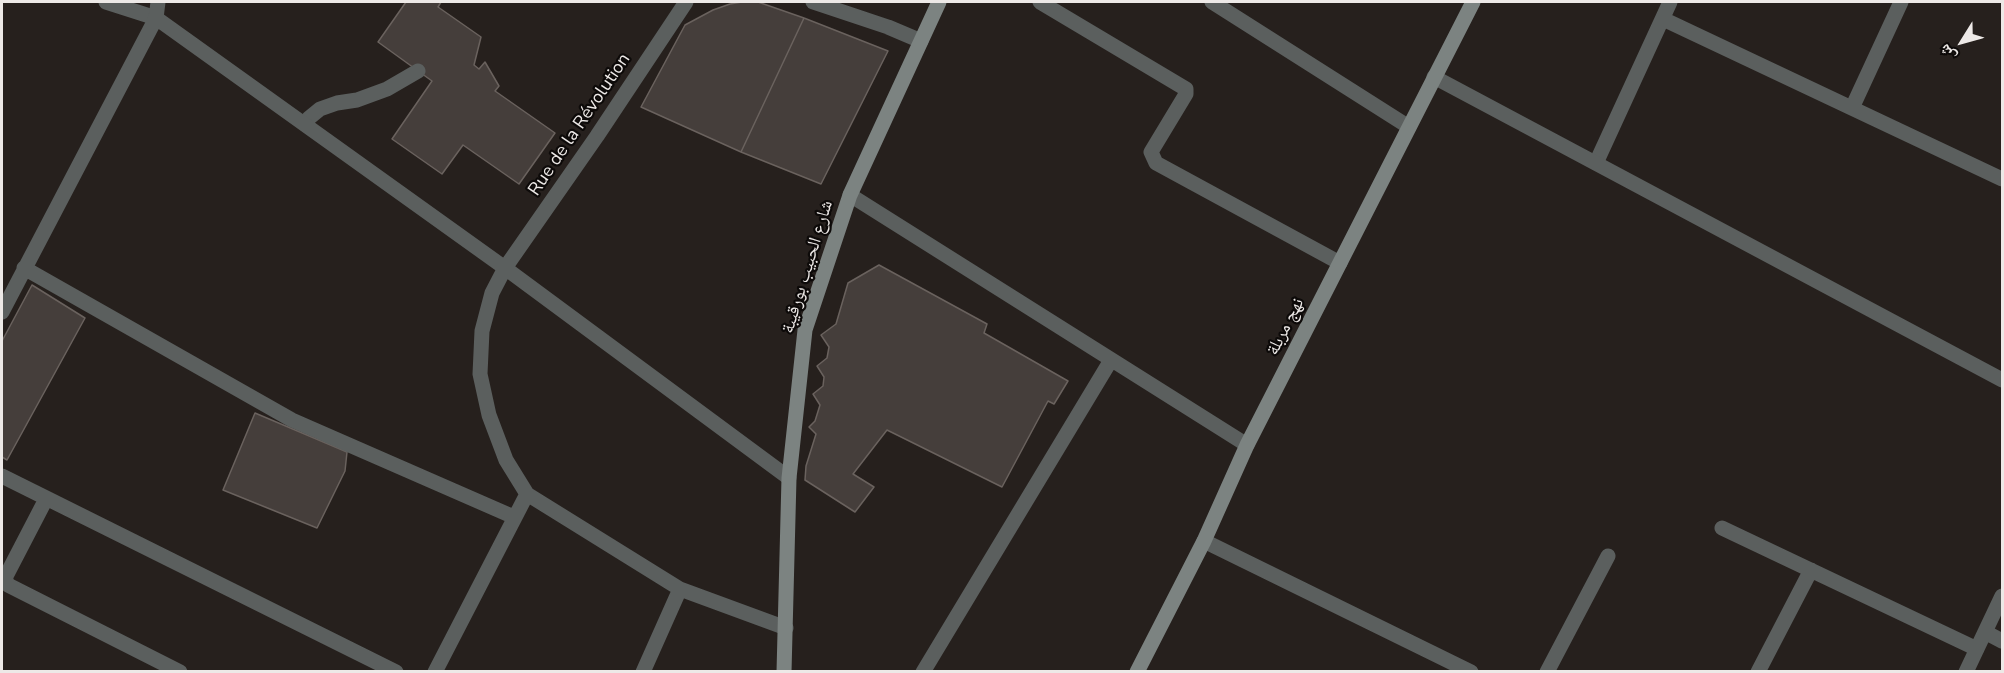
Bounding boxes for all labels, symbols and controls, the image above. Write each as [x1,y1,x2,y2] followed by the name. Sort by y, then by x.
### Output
[1932,12,1992,72] north arrow
[1934,39,1962,66] text: ش
[524,50,636,200] street label: Rue de la Révolution
[778,198,838,336] street label: شارع الحبيب بورقيبة
[1262,295,1310,359] street label: نهج مربلة

